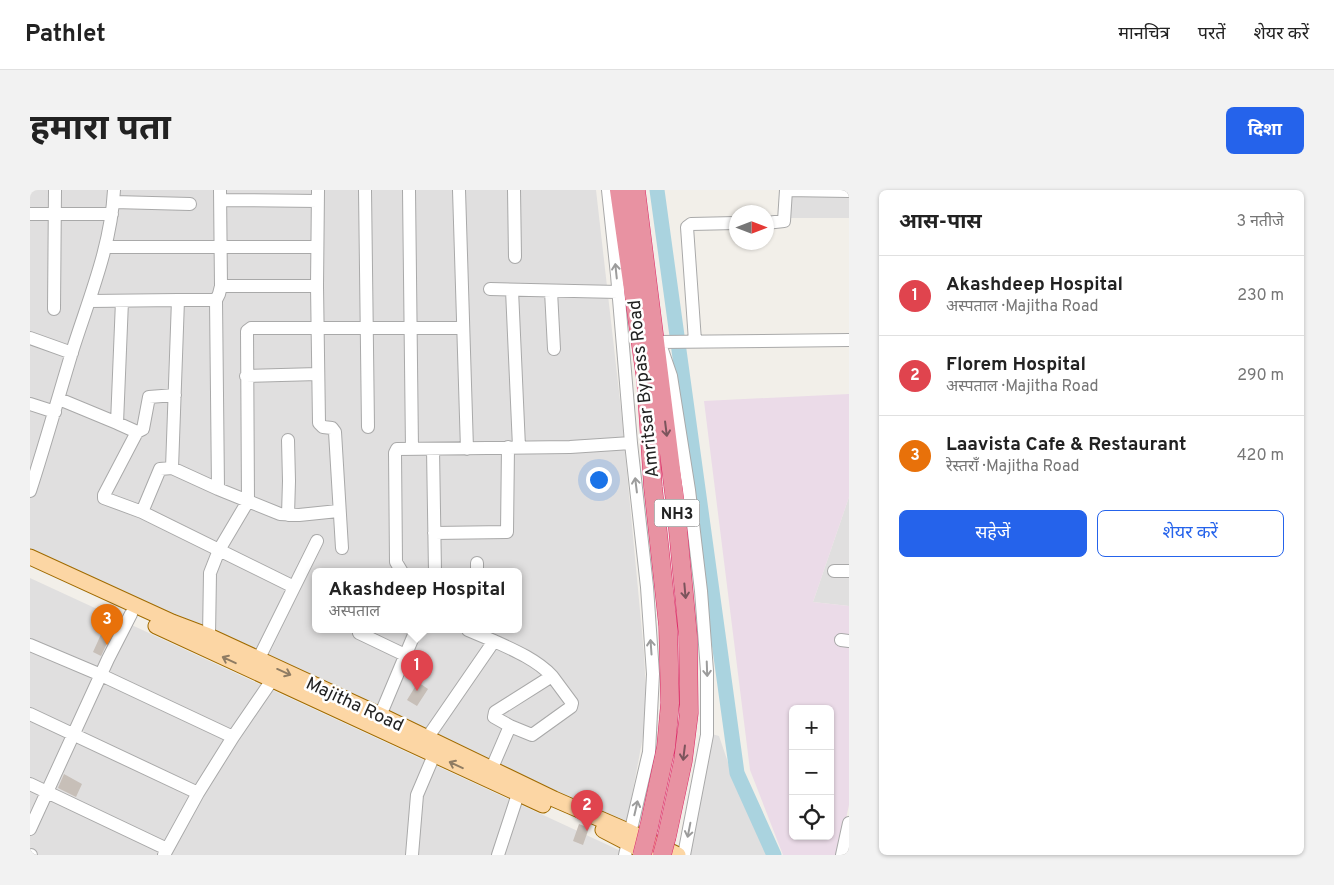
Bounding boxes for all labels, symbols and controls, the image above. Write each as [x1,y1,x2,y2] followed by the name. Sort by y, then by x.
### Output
[25,20,106,50] text: Pathlet
[1118,23,1170,46] text: मानचित्र
[1198,23,1226,46] text: परतें
[1254,23,1309,46] text: शेयर करें
[1226,107,1304,154] button: दिशा
[30,108,171,152] text: हमारा पता
[729,205,774,250] north arrow
[899,209,982,236] text: आस-पास
[1237,212,1284,232] text: 3 नतीजे
[611,263,621,279] one-way arrow
[946,273,1123,297] text: Akashdeep Hospital
[912,286,918,306] text: 1
[1237,286,1284,306] text: 230 m
[946,297,1099,317] text: अस्पताल · Majitha Road
[624,299,665,479] street label: Amritsar Bypass Road
[946,353,1086,377] text: Florem Hospital
[910,366,920,386] text: 2
[1237,366,1284,386] text: 290 m
[946,377,1099,397] text: अस्पताल · Majitha Road
[661,421,671,437] one-way arrow
[946,433,1186,457] text: Laavista Cafe & Restaurant
[910,446,920,466] text: 3
[1237,446,1284,466] text: 420 m
[946,457,1080,477] text: रेस्तराँ · Majitha Road
[586,467,612,493] your location
[631,477,641,493] one-way arrow
[654,499,700,526] road number: NH3
[899,510,1087,557] button: सहेजें
[1097,510,1284,557] button: शेयर करें
[312,568,522,633] popup
[329,578,506,602] text: Akashdeep Hospital
[680,583,689,599] one-way arrow
[329,602,380,622] text: अस्पताल
[91,604,123,645] pin: 3
[647,639,656,655] one-way arrow
[401,650,433,691] pin: 1
[222,654,237,664] one-way arrow
[702,660,712,677] one-way arrow
[276,667,291,677] one-way arrow
[302,673,407,738] street label: Majitha Road
[789,705,834,840] map controls
[789,705,834,750] button: +
[679,744,689,760] one-way arrow
[789,750,834,795] button: −
[449,760,464,769] one-way arrow
[571,790,603,831] pin: 2
[789,795,834,840] button: locate
[632,800,641,816] one-way arrow
[684,821,694,837] one-way arrow

